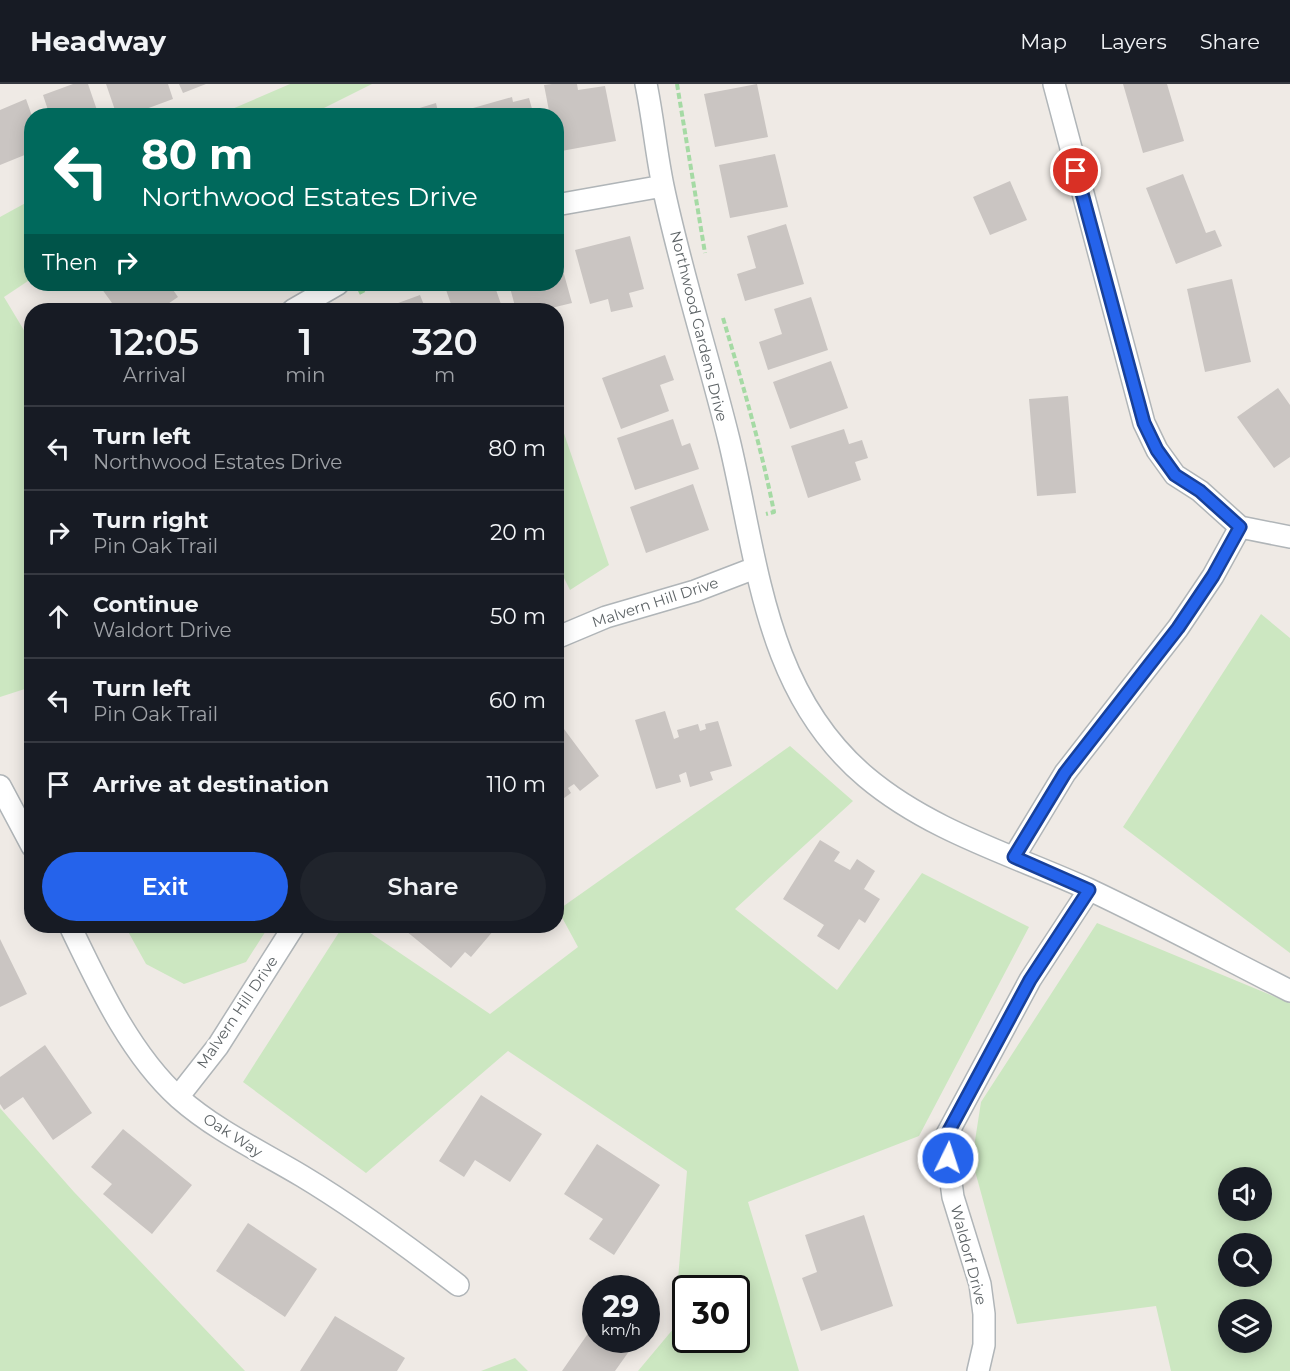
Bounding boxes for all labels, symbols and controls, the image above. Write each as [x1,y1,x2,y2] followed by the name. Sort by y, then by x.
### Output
[30,24,166,58] text: Headway
[1020,29,1067,54] text: Map
[1100,29,1167,54] text: Layers
[1200,29,1260,54] text: Share
[141,128,253,180] text: 80 m
[42,132,120,210] icon: left
[1050,145,1101,196] pin
[1059,154,1092,187] icon: arrive
[141,180,478,213] text: Northwood Estates Drive
[666,229,732,423] street label: Northwood Gardens Drive
[110,246,143,279] icon: right
[42,249,98,276] text: Then
[110,320,199,364] text: 12:05
[299,320,312,364] text: 1
[412,320,478,364] text: 320
[123,363,186,387] text: Arrival
[285,363,325,387] text: min
[434,363,455,387] text: m
[93,423,191,450] text: Turn left
[42,432,75,465] icon: left
[488,435,546,462] text: 80 m
[93,450,342,474] text: Northwood Estates Drive
[93,507,208,534] text: Turn right
[42,516,75,549] icon: right
[490,519,546,546] text: 20 m
[93,534,218,558] text: Pin Oak Trail
[589,573,721,631] street label: Malvern Hill Drive
[93,591,199,618] text: Continue
[42,600,75,633] icon: ahead
[490,603,546,630] text: 50 m
[93,618,231,642] text: Waldort Drive
[93,675,191,702] text: Turn left
[42,684,75,717] icon: left
[489,687,546,714] text: 60 m
[93,702,218,726] text: Pin Oak Trail
[42,768,75,801] icon: arrive
[93,771,329,798] text: Arrive at destination
[486,771,546,798] text: 110 m
[42,852,288,921] button: Exit
[300,852,546,921] button: Share
[192,952,282,1072] street label: Malvern Hill Drive
[200,1109,267,1162] street label: Oak Way
[916,1126,980,1190] position arrow
[1218,1167,1272,1353] map controls
[1218,1167,1272,1221] button: sound
[947,1203,991,1307] street label: Waldorf Drive
[1218,1233,1272,1287] button: search
[672,1275,750,1353] speed limit sign: 30
[603,1288,639,1325] text: 29
[1218,1299,1272,1353] button: layers
[601,1320,641,1339] text: km/h

